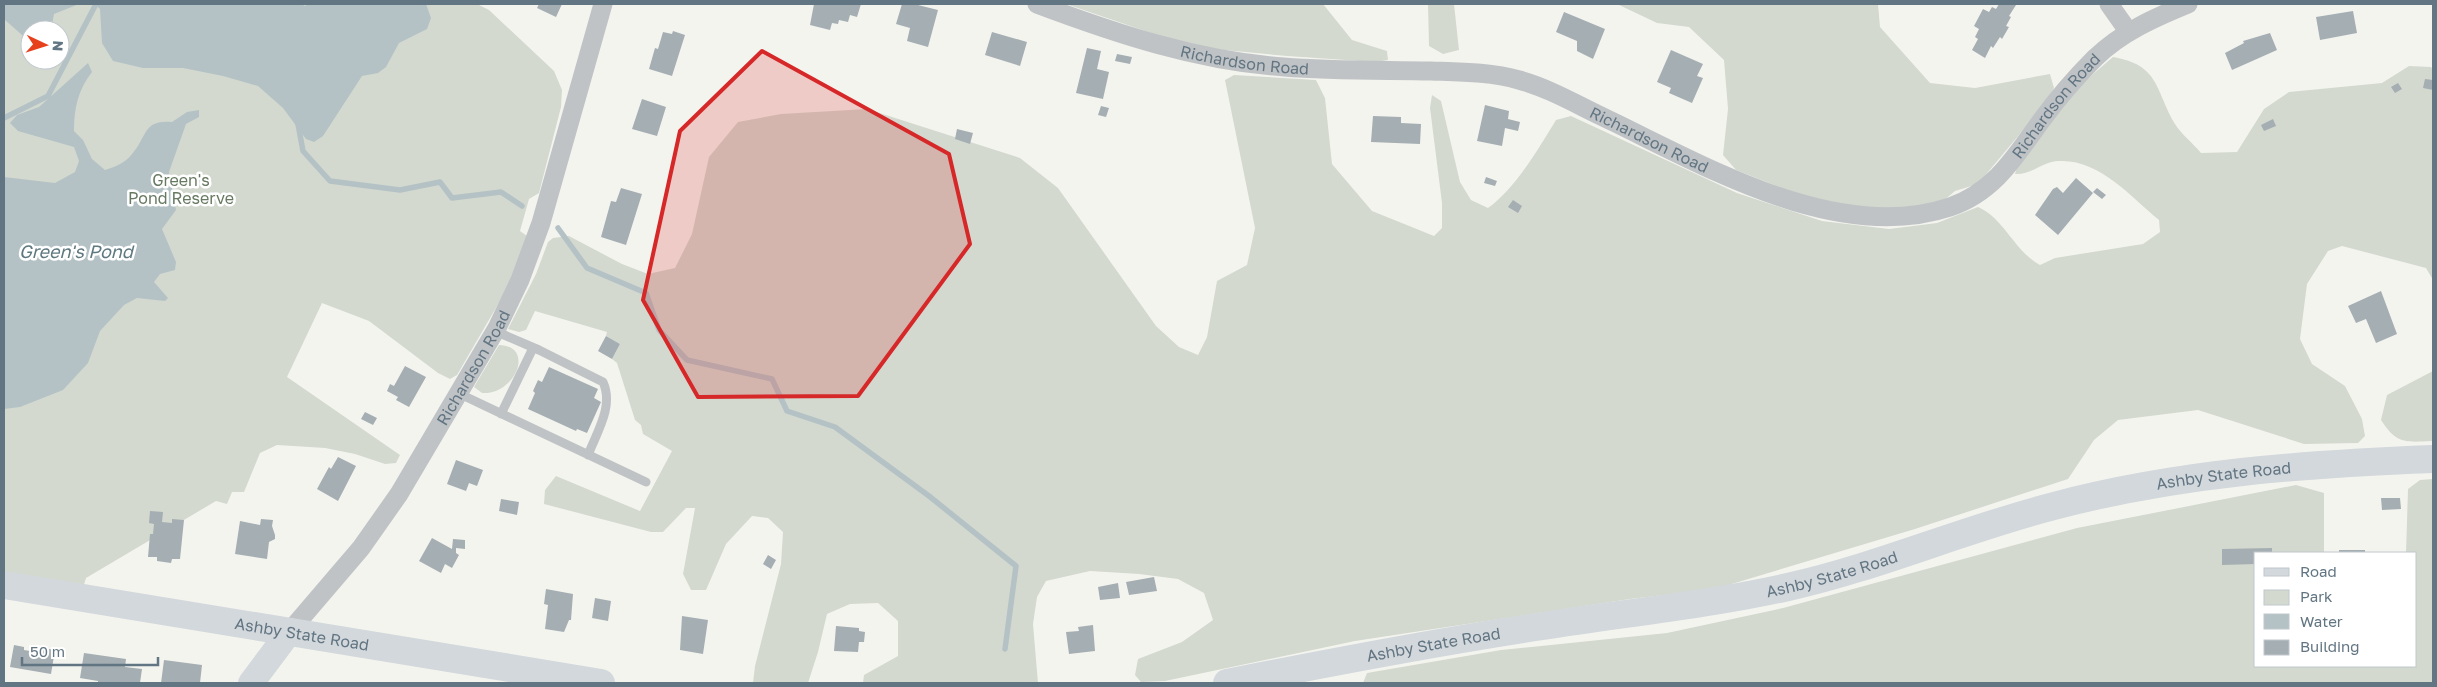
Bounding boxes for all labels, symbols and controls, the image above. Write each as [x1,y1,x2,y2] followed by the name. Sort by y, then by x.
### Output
[20,20,70,70] north arrow
[50,40,67,52] text: N
[1178,41,1310,79] street label: Richardson Road
[2007,49,2104,162] street label: Richardson Road
[1586,102,1712,177] street label: Richardson Road
[128,170,234,208] park label: Green's Pond Reserve
[19,240,135,262] water label: Green's Pond
[432,307,514,429] street label: Richardson Road
[2155,457,2292,494] street label: Ashby State Road
[1764,546,1900,601] street label: Ashby State Road
[2254,552,2417,667] legend
[2300,562,2337,580] text: Road
[2300,587,2333,605] text: Park
[2300,612,2343,630] text: Water
[233,613,371,655] street label: Ashby State Road
[1365,623,1502,666] street label: Ashby State Road
[22,634,159,666] scale bar
[2300,637,2360,655] text: Building
[30,642,65,660] text: 50 m

